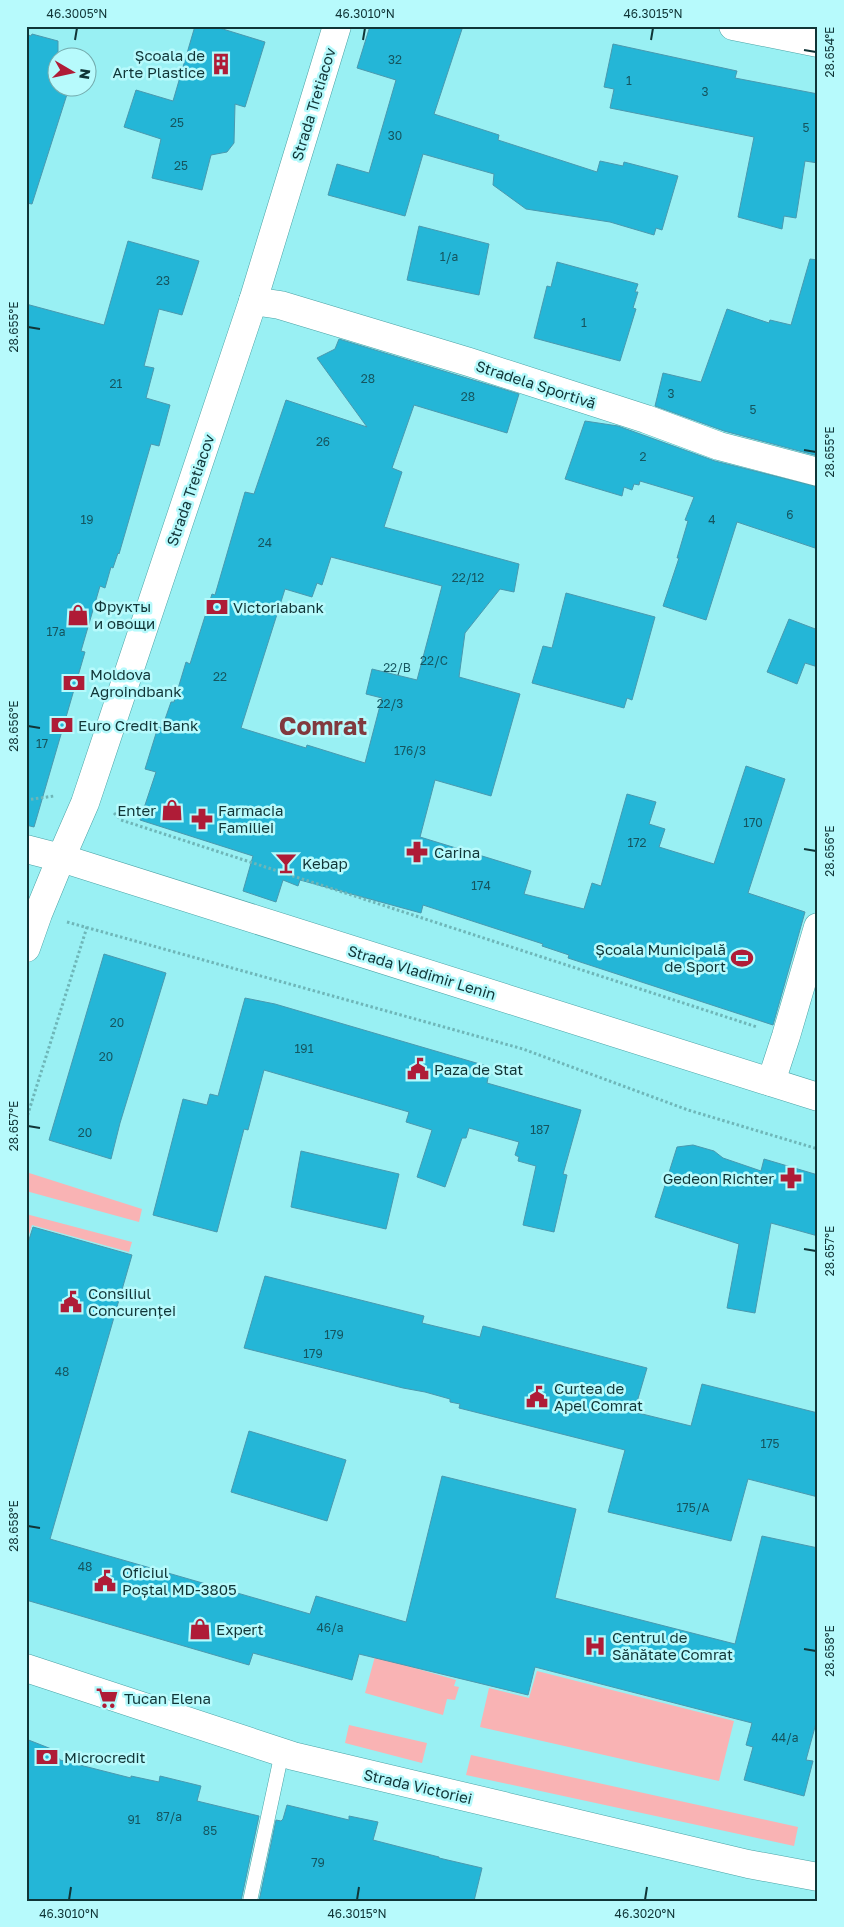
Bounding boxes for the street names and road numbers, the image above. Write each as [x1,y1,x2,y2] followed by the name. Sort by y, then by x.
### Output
[287,45,339,163] street label: Strada Tretiacov
[474,356,598,412] street label: Stradela Sportivă
[162,431,218,548] street label: Strada Tretiacov
[346,941,498,1003] street label: Strada Vladimir Lenin
[362,1765,474,1807] street label: Strada Victoriei

